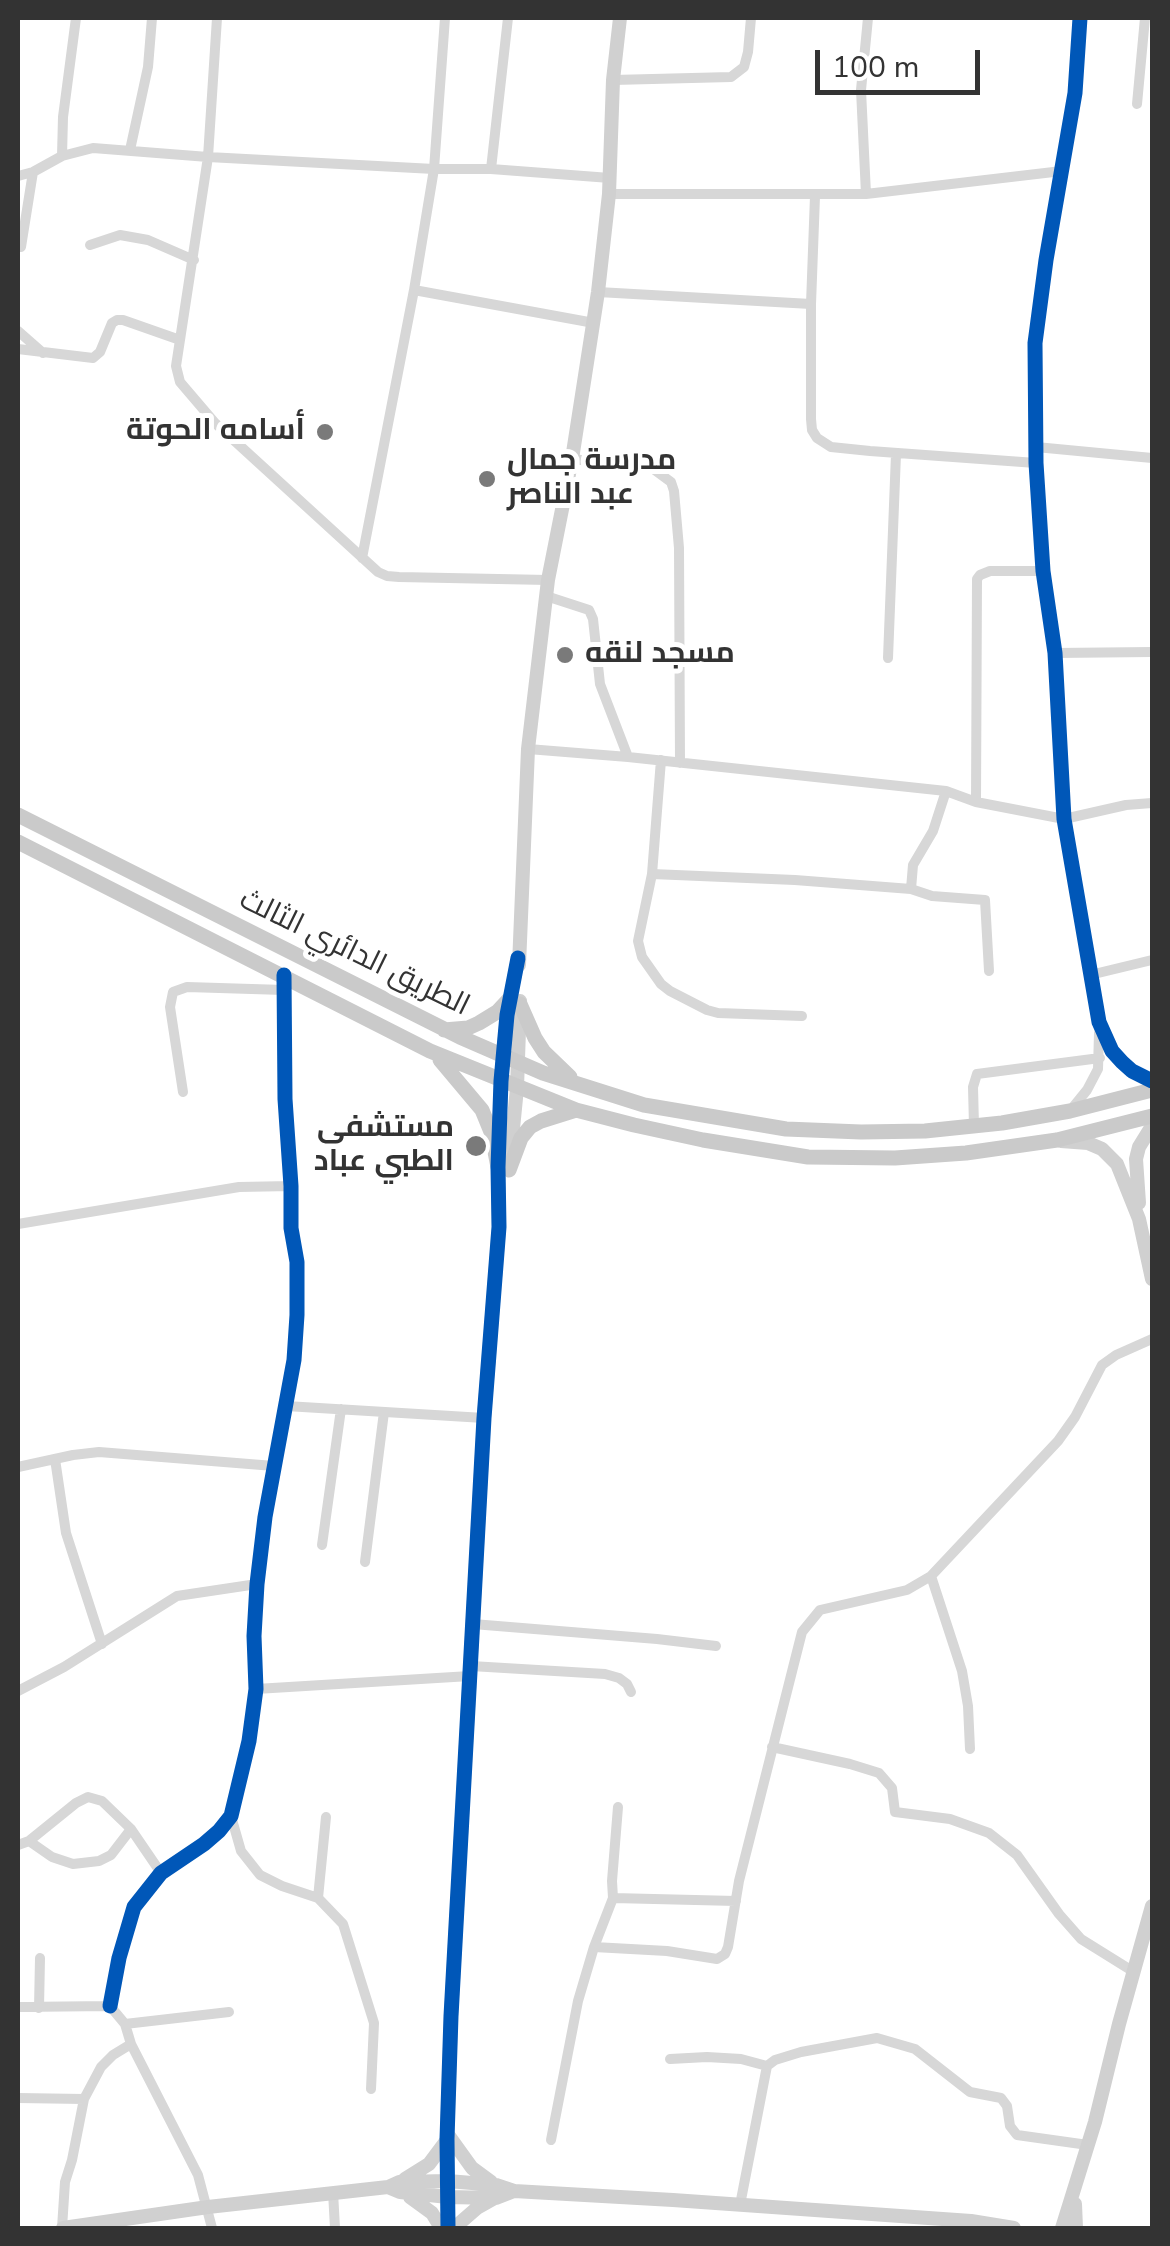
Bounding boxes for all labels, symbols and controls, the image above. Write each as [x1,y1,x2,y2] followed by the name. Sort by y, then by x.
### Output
[820,30,985,92] scale bar
[832,47,919,88] text: 100 m
[126,414,305,450] place label: أسامه الحوتة
[314,421,336,443] marker: أسامه الحوتة
[507,444,676,514] place label: مدرسة جمال عبد الناصر
[476,468,498,490] marker: مدرسة جمال عبد الناصر
[585,637,735,673] place label: مسجد لنقه
[554,644,576,666] marker: مسجد لنقه
[233,883,475,1025] street label: الطريق الدائري الثالث
[314,1111,454,1182] place label: مستشفى الطبي عباد
[463,1133,489,1159] marker: مستشفى الطبي عباد

